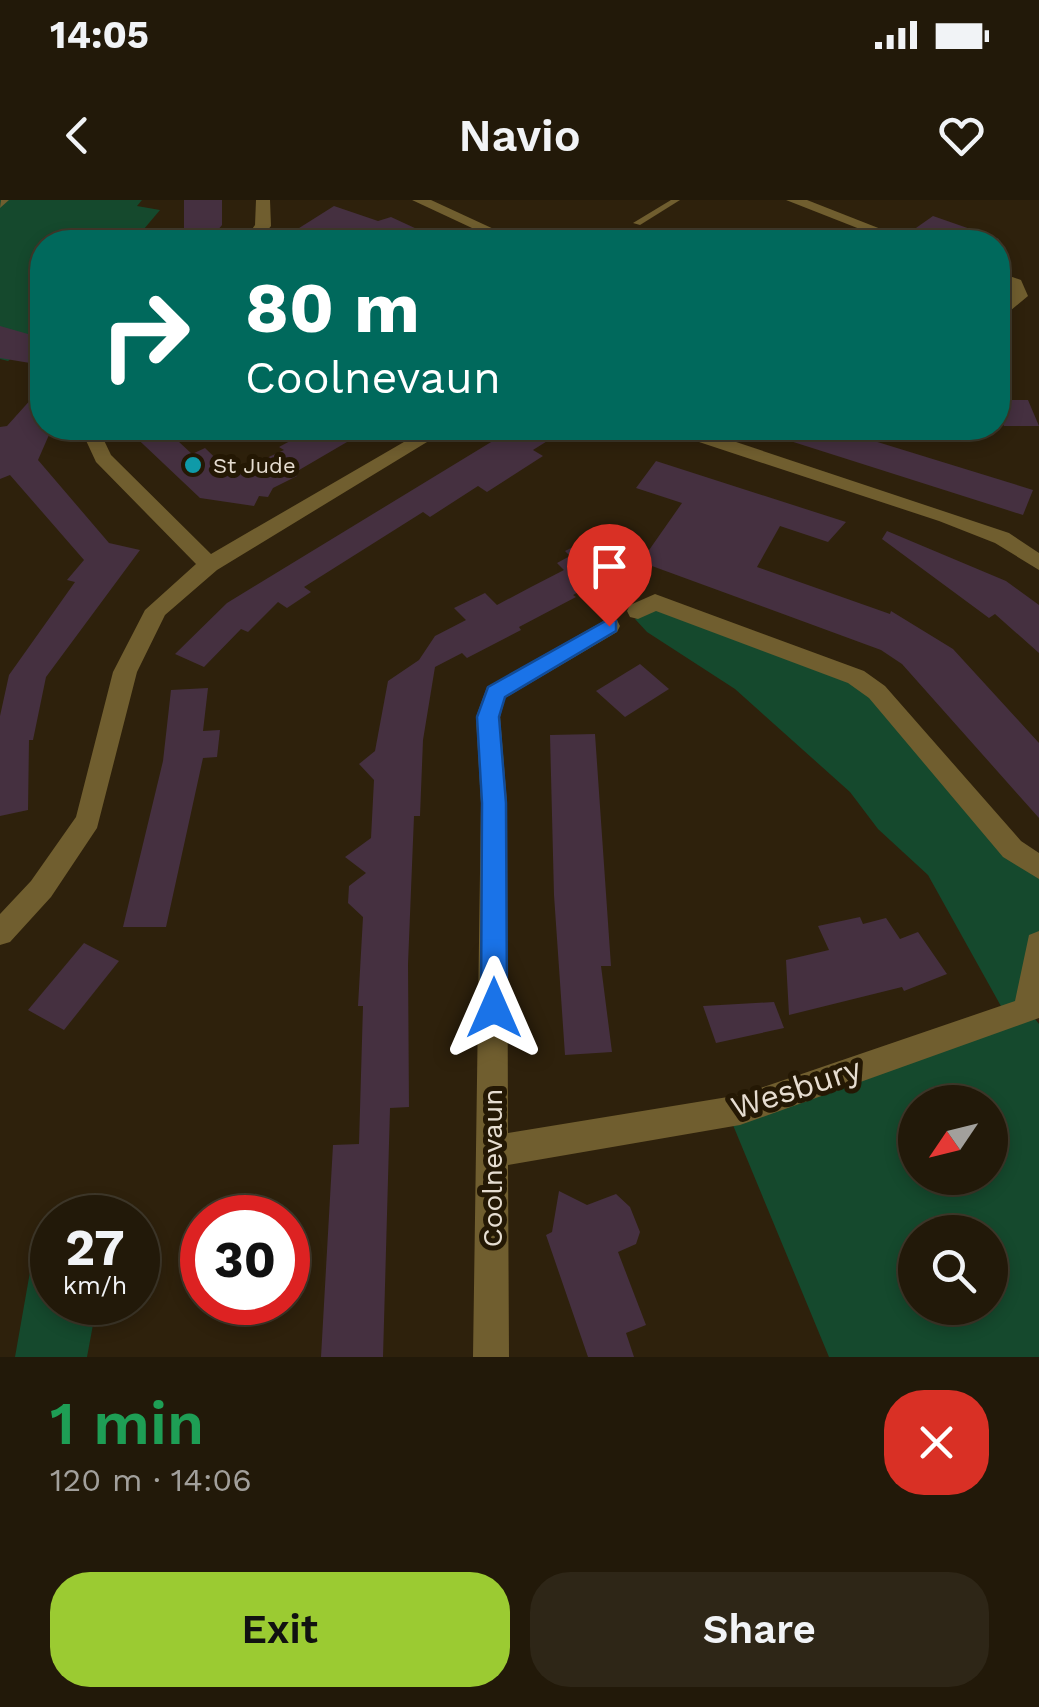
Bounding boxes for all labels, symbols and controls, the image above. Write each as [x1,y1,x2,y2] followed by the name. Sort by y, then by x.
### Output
[50,13,149,57] text: 14:05
[50,108,105,163] icon: back
[934,108,989,163] icon: heart
[458,109,581,162] text: Navio
[245,267,420,349] text: 80 m
[80,270,210,400] icon: right
[245,351,501,404] text: Coolnevaun
[213,453,296,478] place label: St Jude
[182,454,204,476] marker: St Jude
[567,524,652,627] pin
[582,539,637,594] icon: arrive
[442,956,546,1060] position arrow
[726,1049,866,1127] street label: Wesbury
[898,1085,1008,1195] north arrow
[898,1085,1008,1325] map controls
[476,1088,509,1248] street label: Coolnevaun
[180,1195,310,1325] speed limit sign: 30
[898,1215,1008,1325] button: search
[65,1218,125,1277] text: 27
[63,1271,127,1300] text: km/h
[50,1388,204,1459] text: 1 min
[884,1390,989,1495] button: close
[50,1461,252,1499] text: 120 m · 14:06
[50,1572,510,1687] button: Exit
[530,1572,989,1687] button: Share

